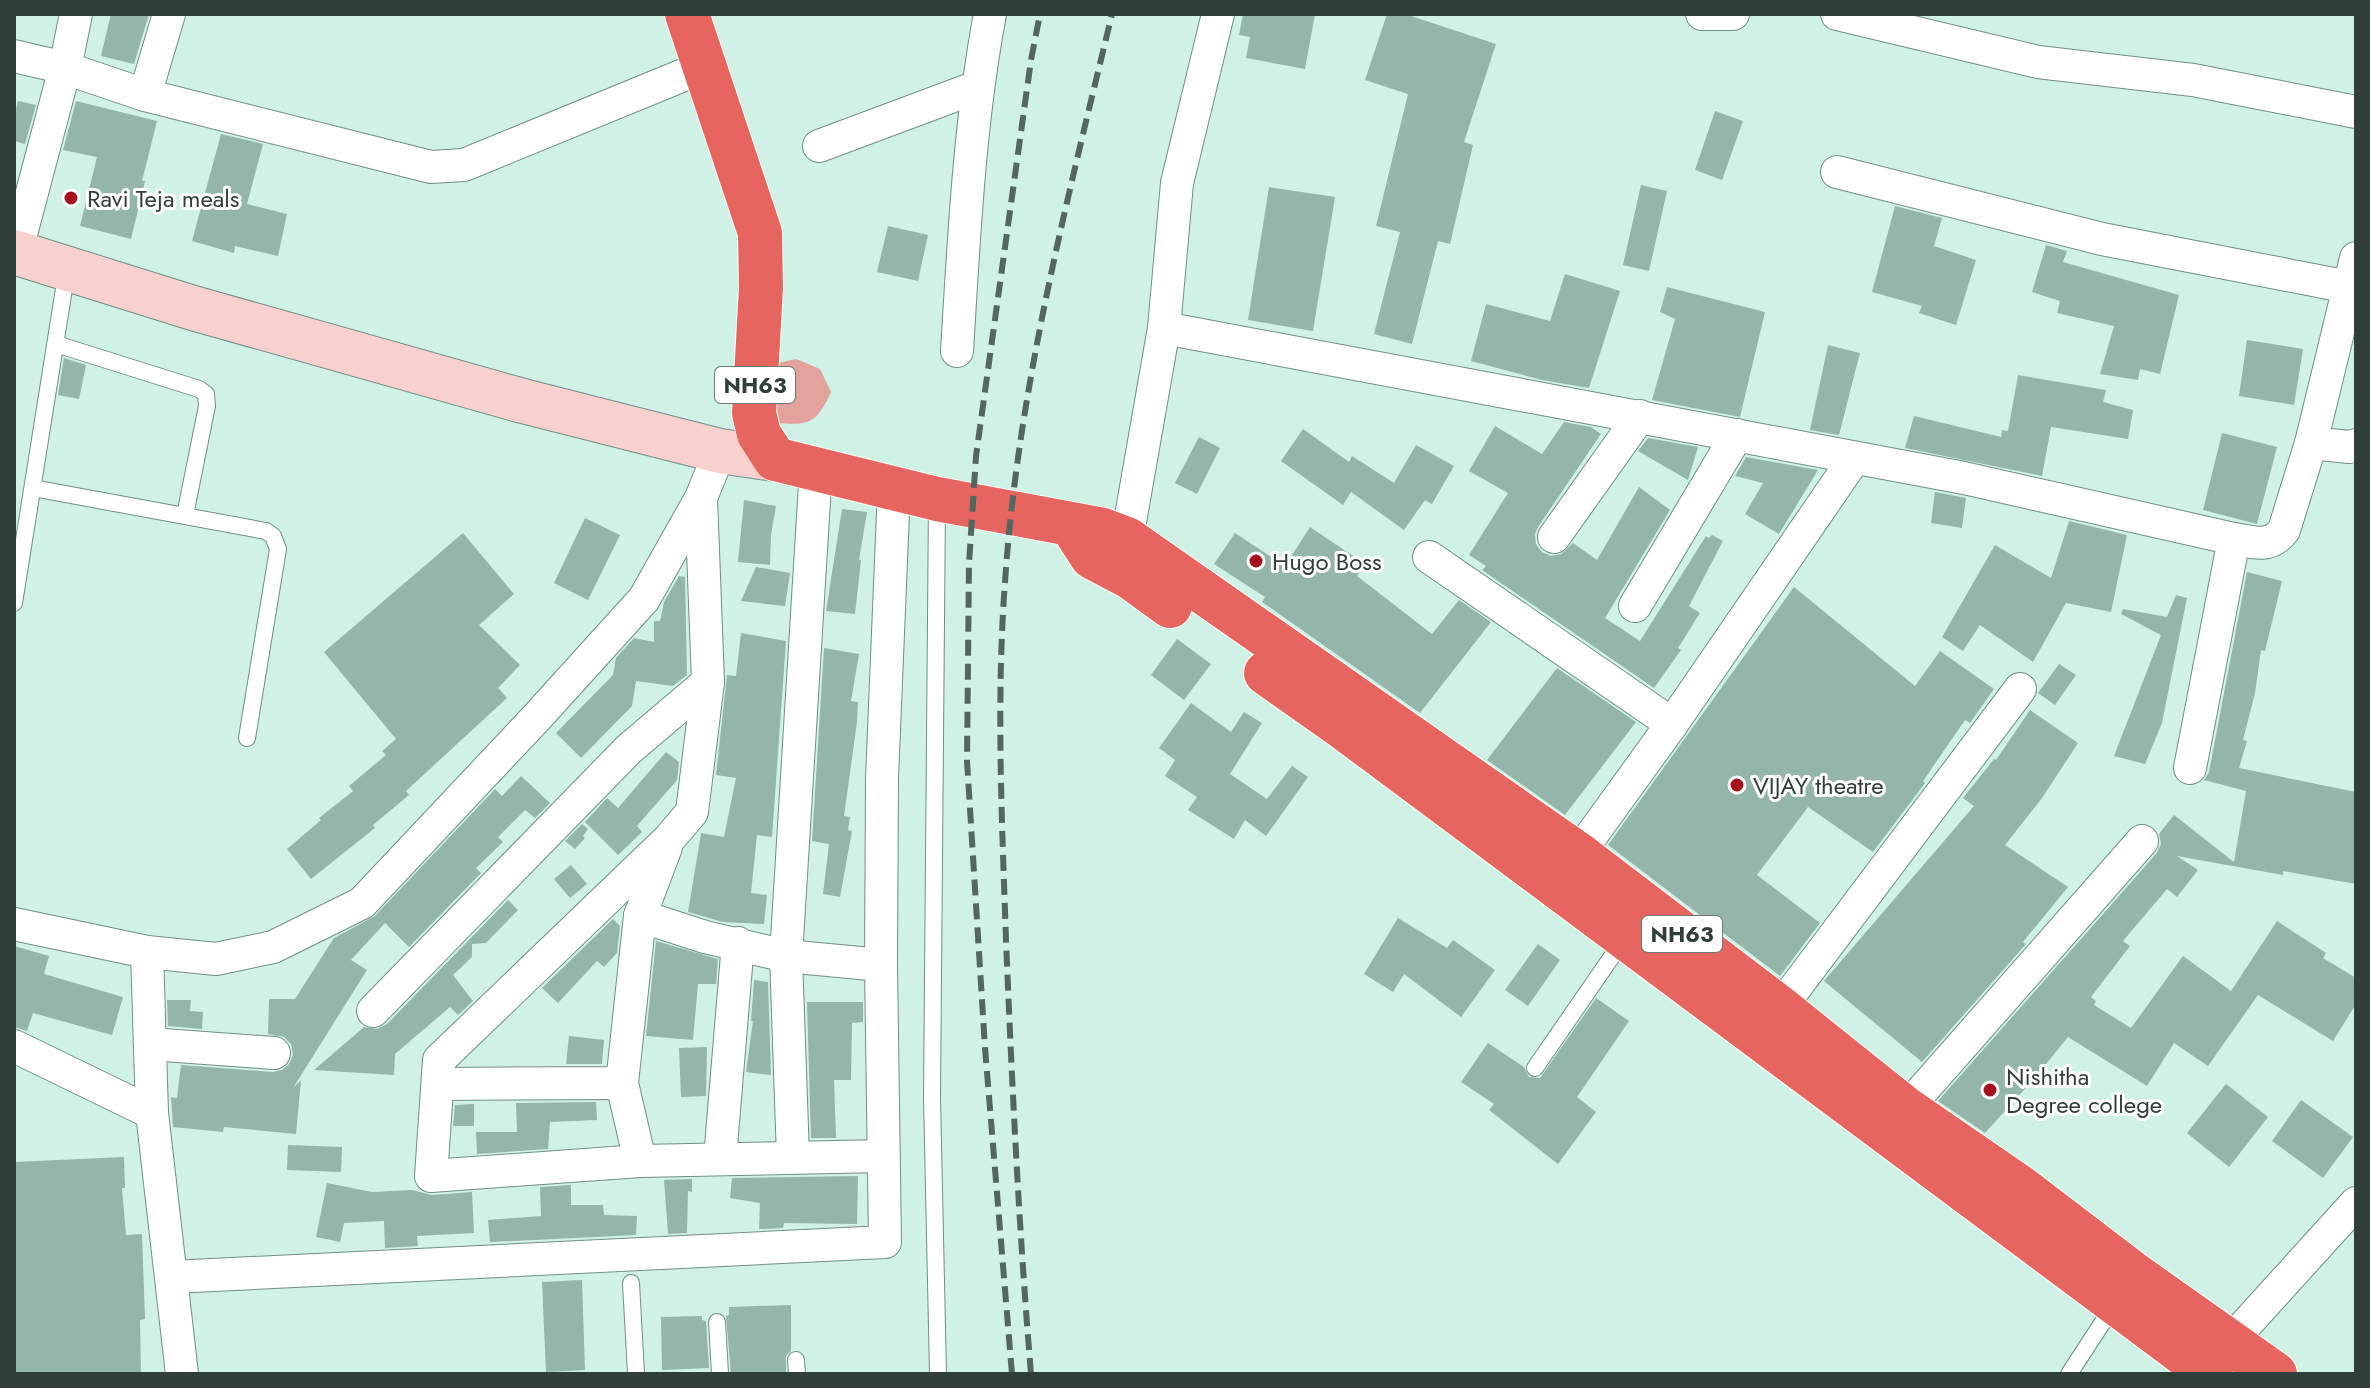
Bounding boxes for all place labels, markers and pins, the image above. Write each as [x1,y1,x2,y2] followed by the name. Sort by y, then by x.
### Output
[87,181,240,216] place label: Ravi Teja meals
[62,189,80,207] marker: Ravi Teja meals
[1272,544,1382,579] place label: Hugo Boss
[1247,552,1265,570] marker: Hugo Boss
[1753,768,1884,803] place label: VIJAY theatre
[1728,776,1746,794] marker: VIJAY theatre
[2006,1059,2162,1122] place label: Nishitha Degree college
[1981,1081,1999,1099] marker: Nishitha Degree college

